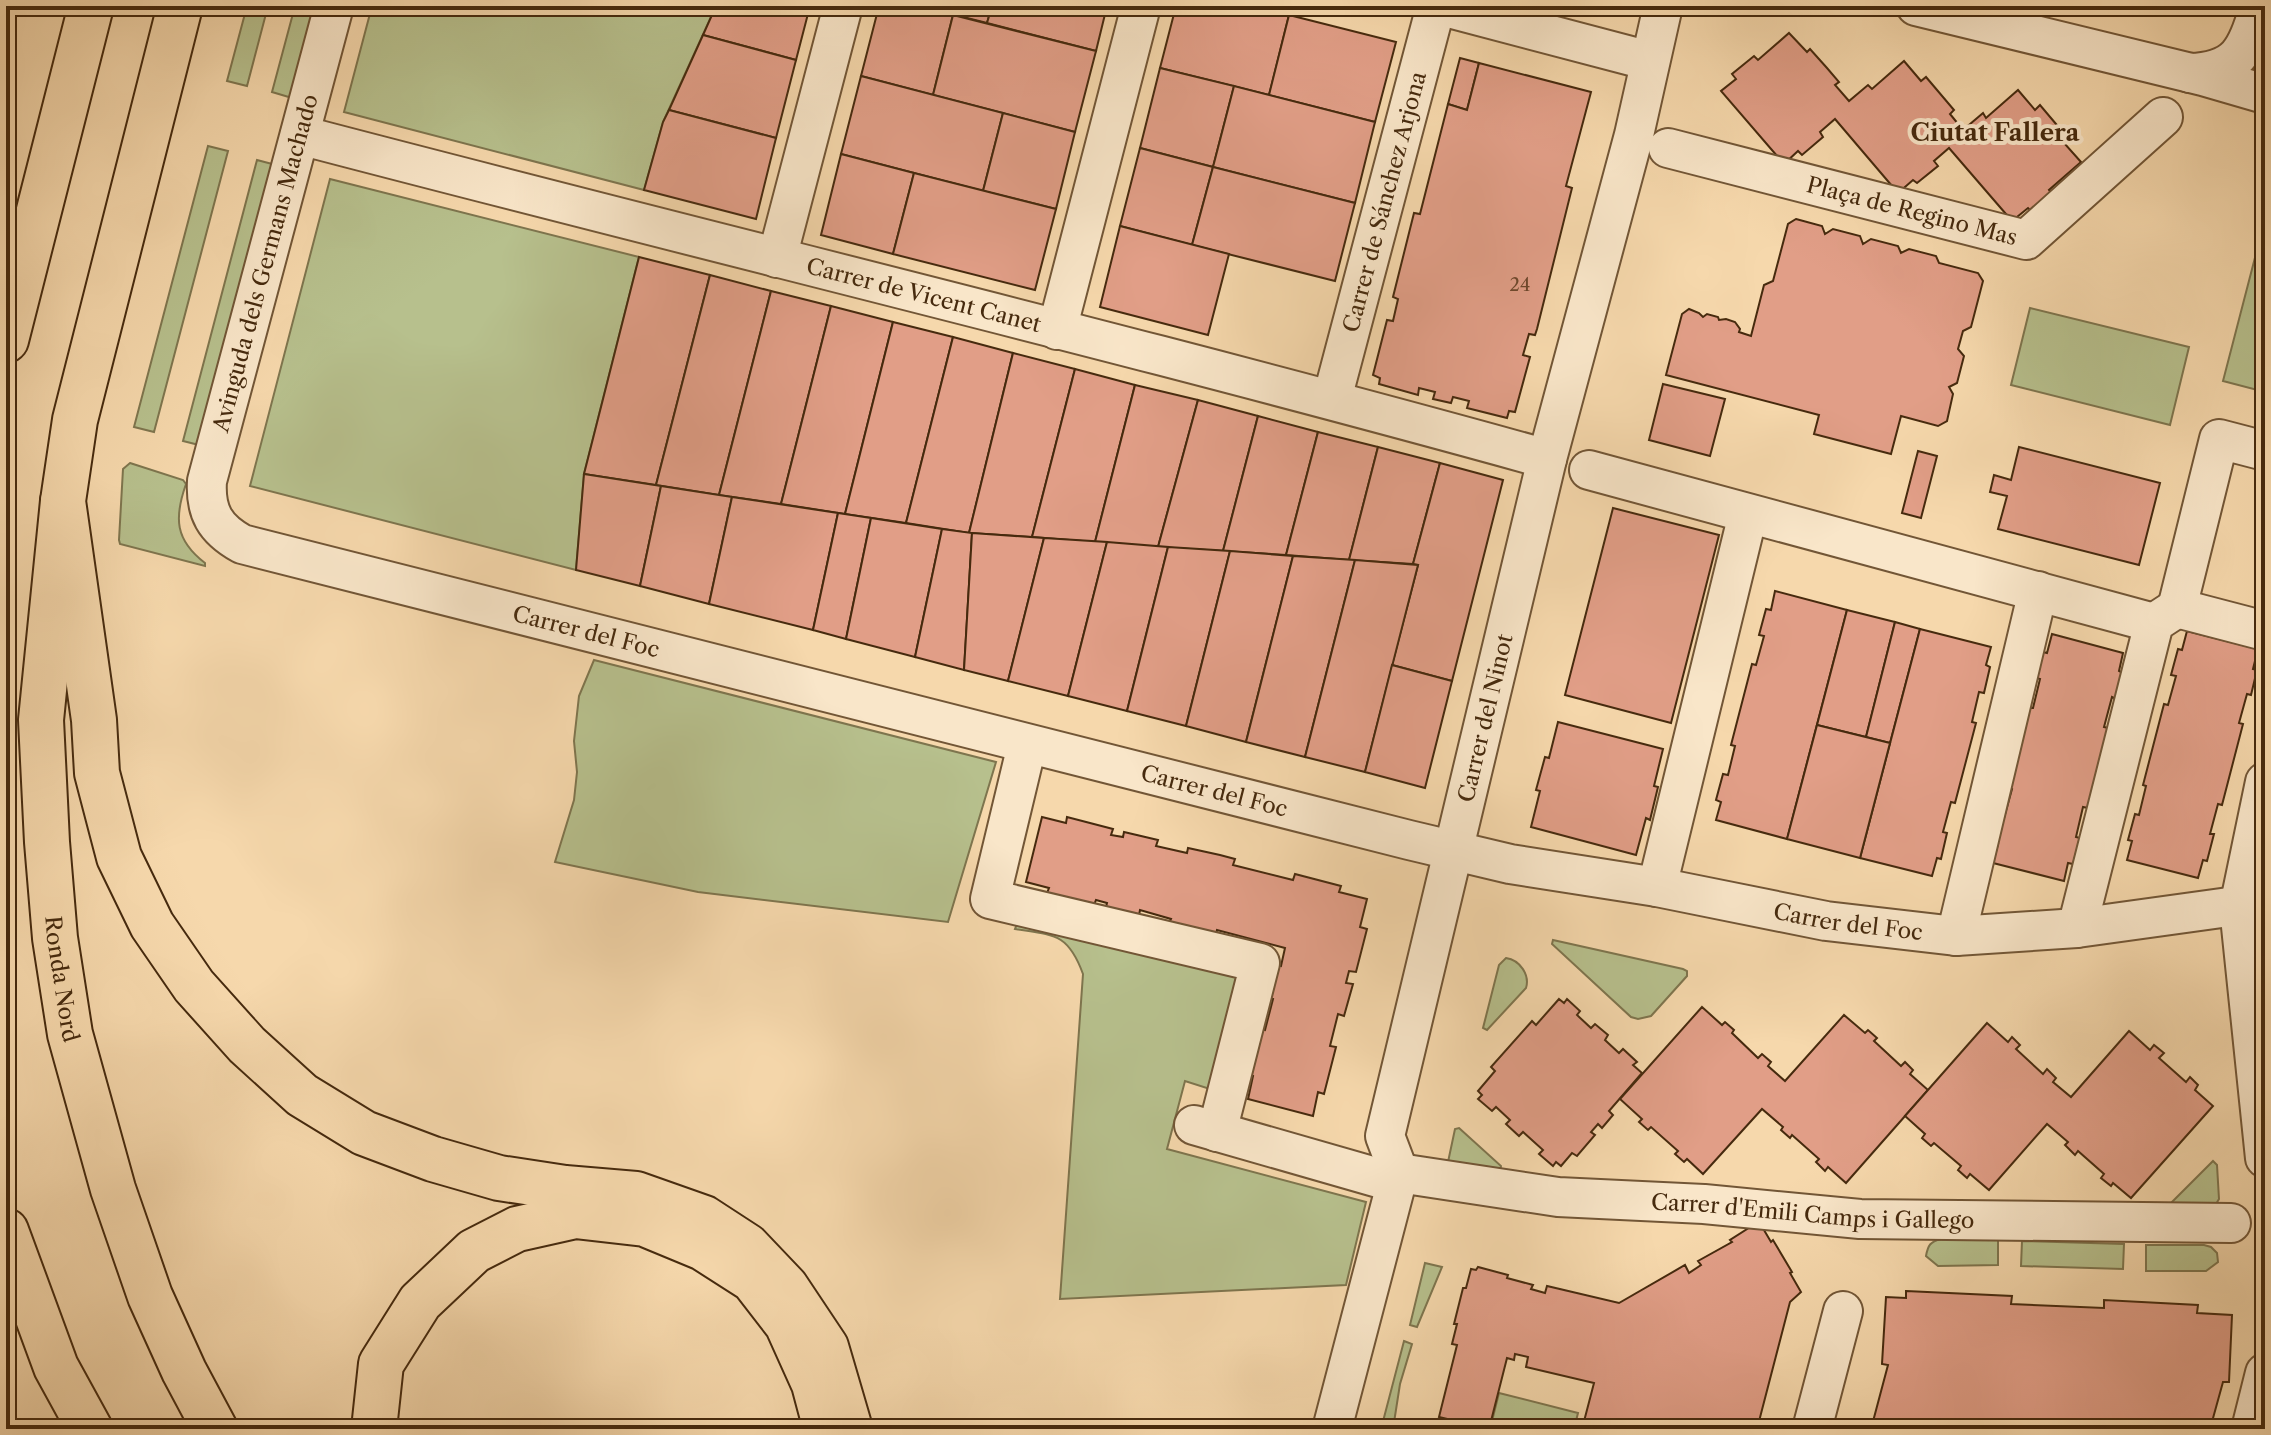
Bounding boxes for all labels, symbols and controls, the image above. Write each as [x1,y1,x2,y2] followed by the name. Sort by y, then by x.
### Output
[1337,68,1432,335] street label: Carrer de Sánchez Arjona
[207,91,324,436] street label: Avinguda dels Germans Machado
[1911,118,2081,147] district label: Ciutat Fallera
[1804,171,2020,251] street label: Plaça de Regino Mas
[804,252,1044,338] street label: Carrer de Vicent Canet
[1510,274,1530,296] house number: 24
[510,600,662,663] street label: Carrer del Foc
[1452,631,1519,805] street label: Carrer del Ninot
[1138,760,1290,823] street label: Carrer del Foc
[1771,898,1924,946] street label: Carrer del Foc
[39,915,85,1045] street label: Ronda Nord
[1650,1188,1974,1234] street label: Carrer d'Emili Camps i Gallego

